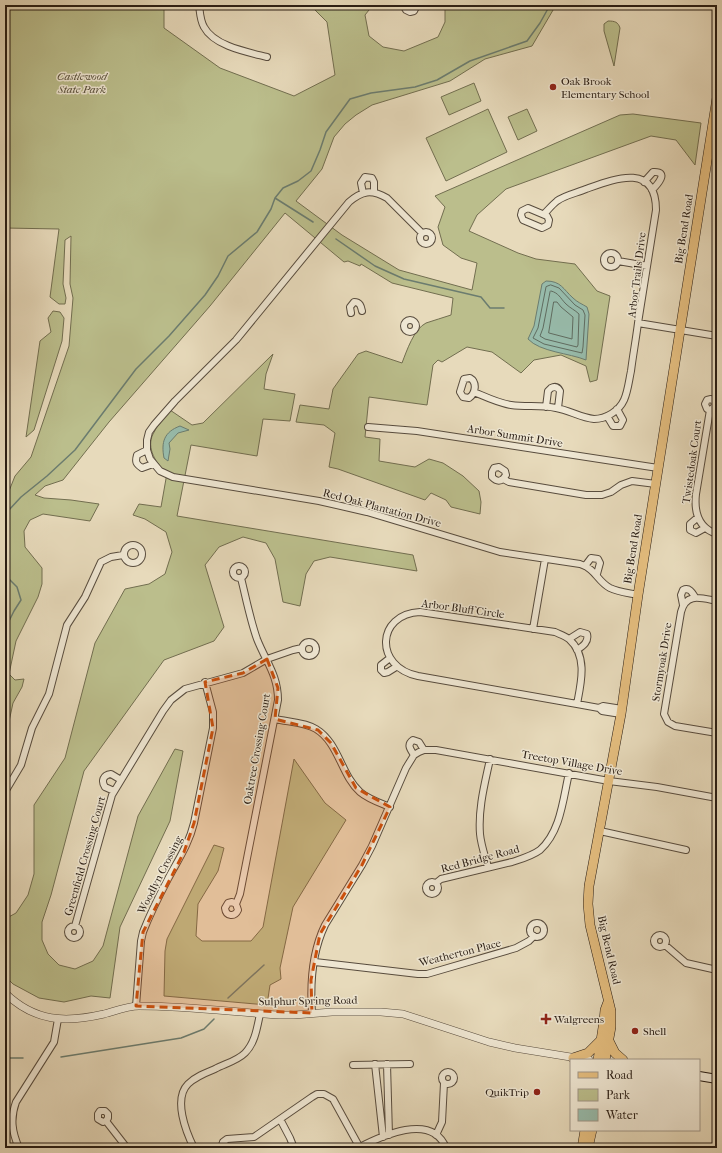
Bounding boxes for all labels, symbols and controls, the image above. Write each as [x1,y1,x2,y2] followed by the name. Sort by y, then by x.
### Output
[57,70,108,96] park label: Castlewood State Park
[561,75,650,101] place label: Oak Brook Elementary School
[548,82,558,92] marker: Oak Brook Elementary School
[672,192,696,265] street label: Big Bend Road
[625,231,649,320] street label: Arbor Trails Drive
[680,419,704,505] street label: Twistedoak Court
[465,422,564,450] street label: Arbor Summit Drive
[322,486,443,530] street label: Red Oak Plantation Drive
[621,512,645,585] street label: Big Bend Road
[420,597,506,621] street label: Arbor Bluff Circle
[649,621,675,702] street label: Stormyoak Drive
[241,692,273,806] street label: Oaktree Crossing Court
[521,748,624,778] street label: Treetop Village Drive
[62,795,108,917] street label: Greenfield Crossing Court
[134,834,185,917] street label: Woodlyn Crossing
[439,842,522,876] street label: Red Bridge Road
[595,914,623,987] street label: Big Bend Road
[417,936,503,970] street label: Weatherton Place
[259,994,358,1008] street label: Sulphur Spring Road
[553,1013,604,1026] place label: Walgreens
[541,1014,551,1024] marker: Walgreens
[643,1025,666,1038] place label: Shell
[630,1026,640,1036] marker: Shell
[570,1059,700,1131] legend
[606,1068,633,1082] text: Road
[485,1086,529,1099] place label: QuikTrip
[532,1087,542,1097] marker: QuikTrip
[606,1088,631,1102] text: Park
[605,1108,639,1122] text: Water

